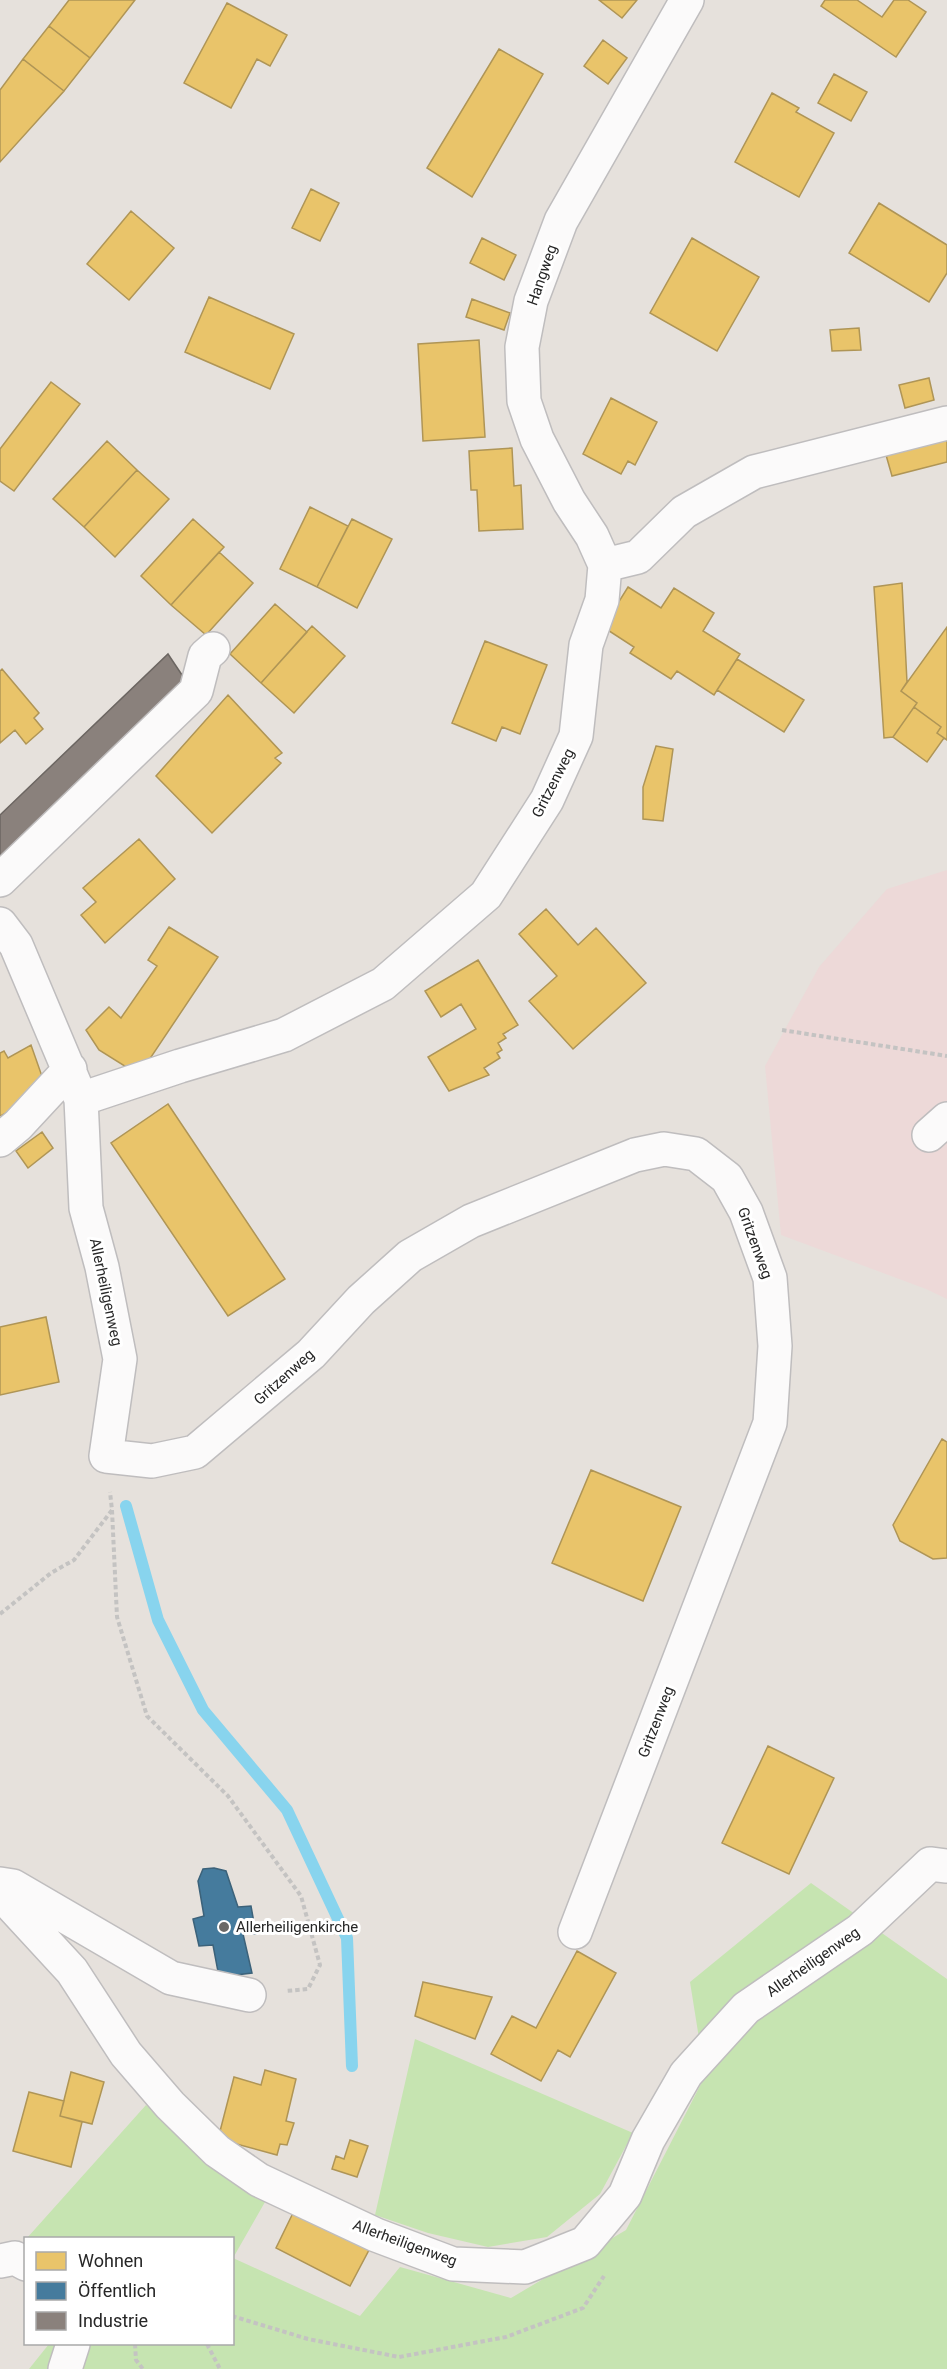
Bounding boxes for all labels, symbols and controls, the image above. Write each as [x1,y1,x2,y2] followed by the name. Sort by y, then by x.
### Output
[523,242,561,308] street label: Hangweg
[528,745,578,821] street label: Gritzenweg
[734,1205,776,1281] street label: Gritzenweg
[86,1237,126,1347] street label: Allerheiligenweg
[250,1345,318,1409] street label: Gritzenweg
[634,1684,678,1760] street label: Gritzenweg
[236,1918,358,1936] place label: Allerheiligenkirche
[217,1920,231,1934] marker: Allerheiligenkirche
[763,1923,863,2001] street label: Allerheiligenweg
[350,2216,460,2270] street label: Allerheiligenweg
[24,2237,234,2345] legend
[78,2250,143,2271] text: Wohnen
[78,2280,156,2301] text: Öffentlich
[78,2310,148,2331] text: Industrie

